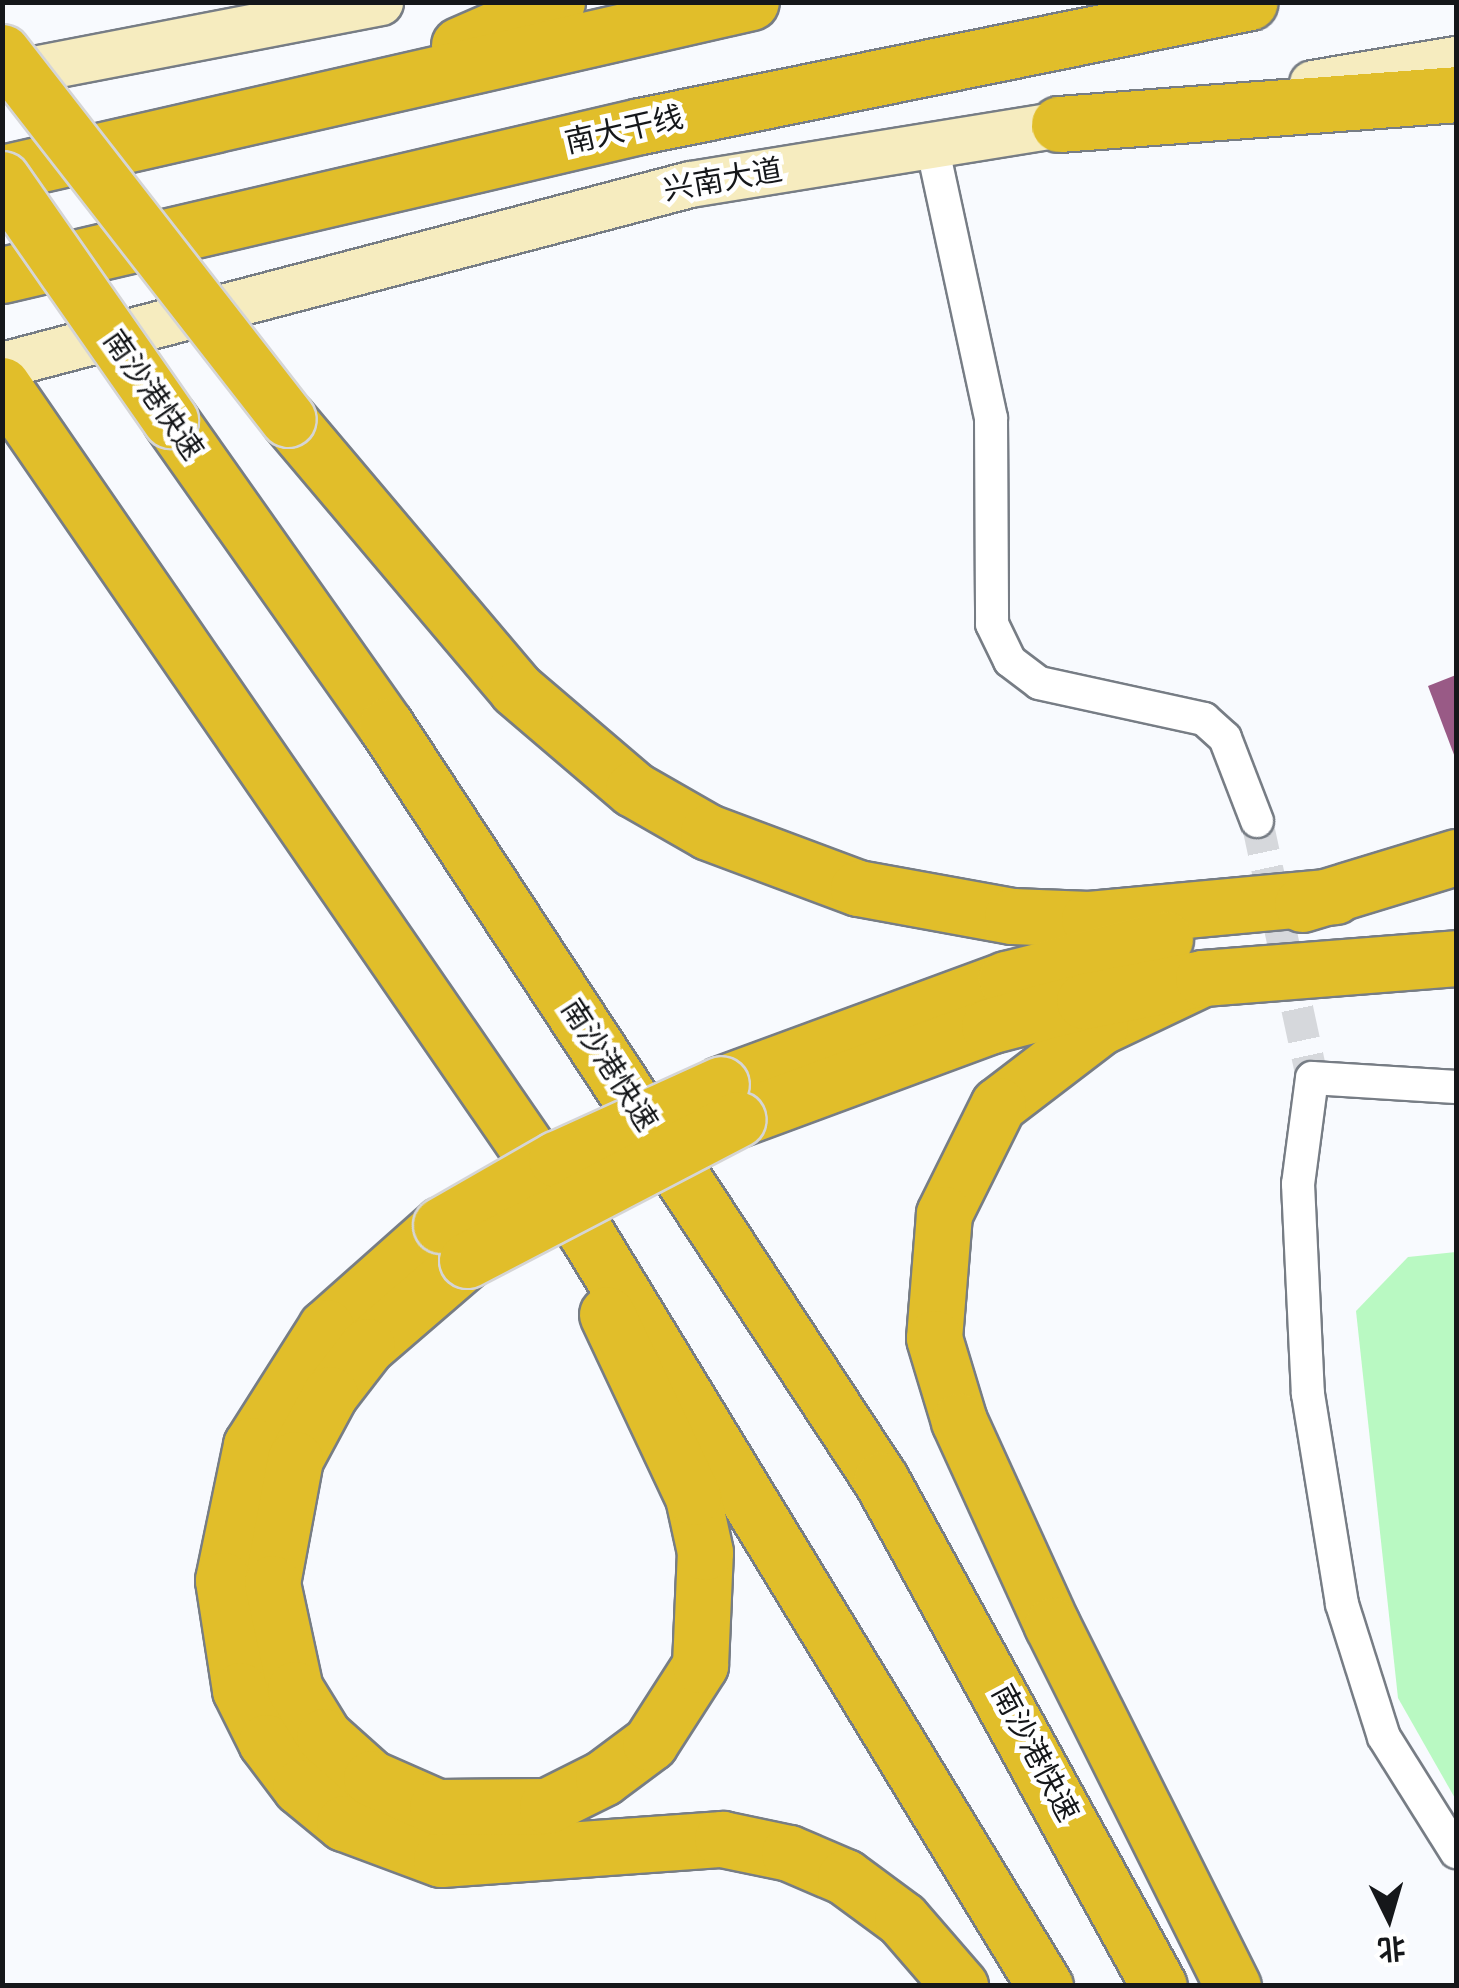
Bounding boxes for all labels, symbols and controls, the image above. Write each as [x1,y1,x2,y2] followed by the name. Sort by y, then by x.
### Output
[561,99,687,161] street label: 南大干线
[661,152,785,208] street label: 兴南大道
[95,323,211,467] street label: 南沙港快速
[553,992,665,1138] street label: 南沙港快速
[984,1678,1086,1828] street label: 南沙港快速
[1339,1868,1439,1968] north arrow
[1376,1931,1407,1966] text: 北

